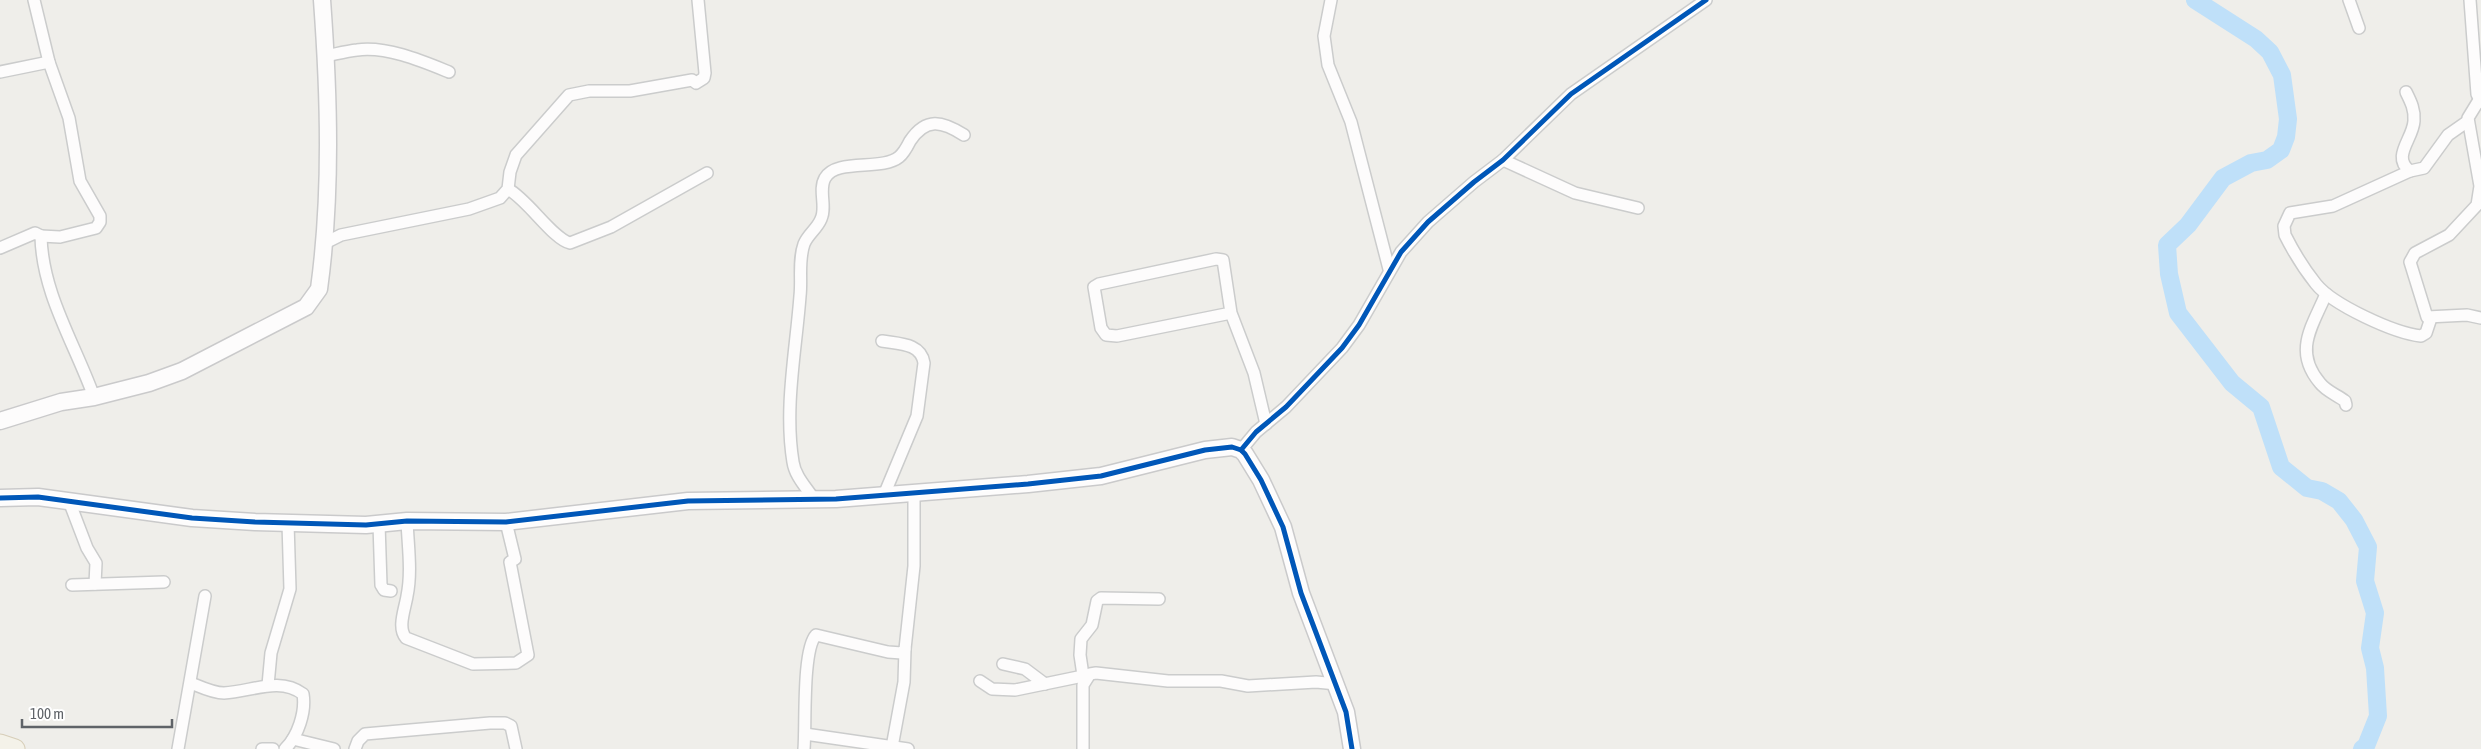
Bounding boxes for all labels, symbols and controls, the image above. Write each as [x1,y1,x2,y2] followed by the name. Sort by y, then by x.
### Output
[22,696,172,728] scale bar
[30,705,64,722] text: 100 m

